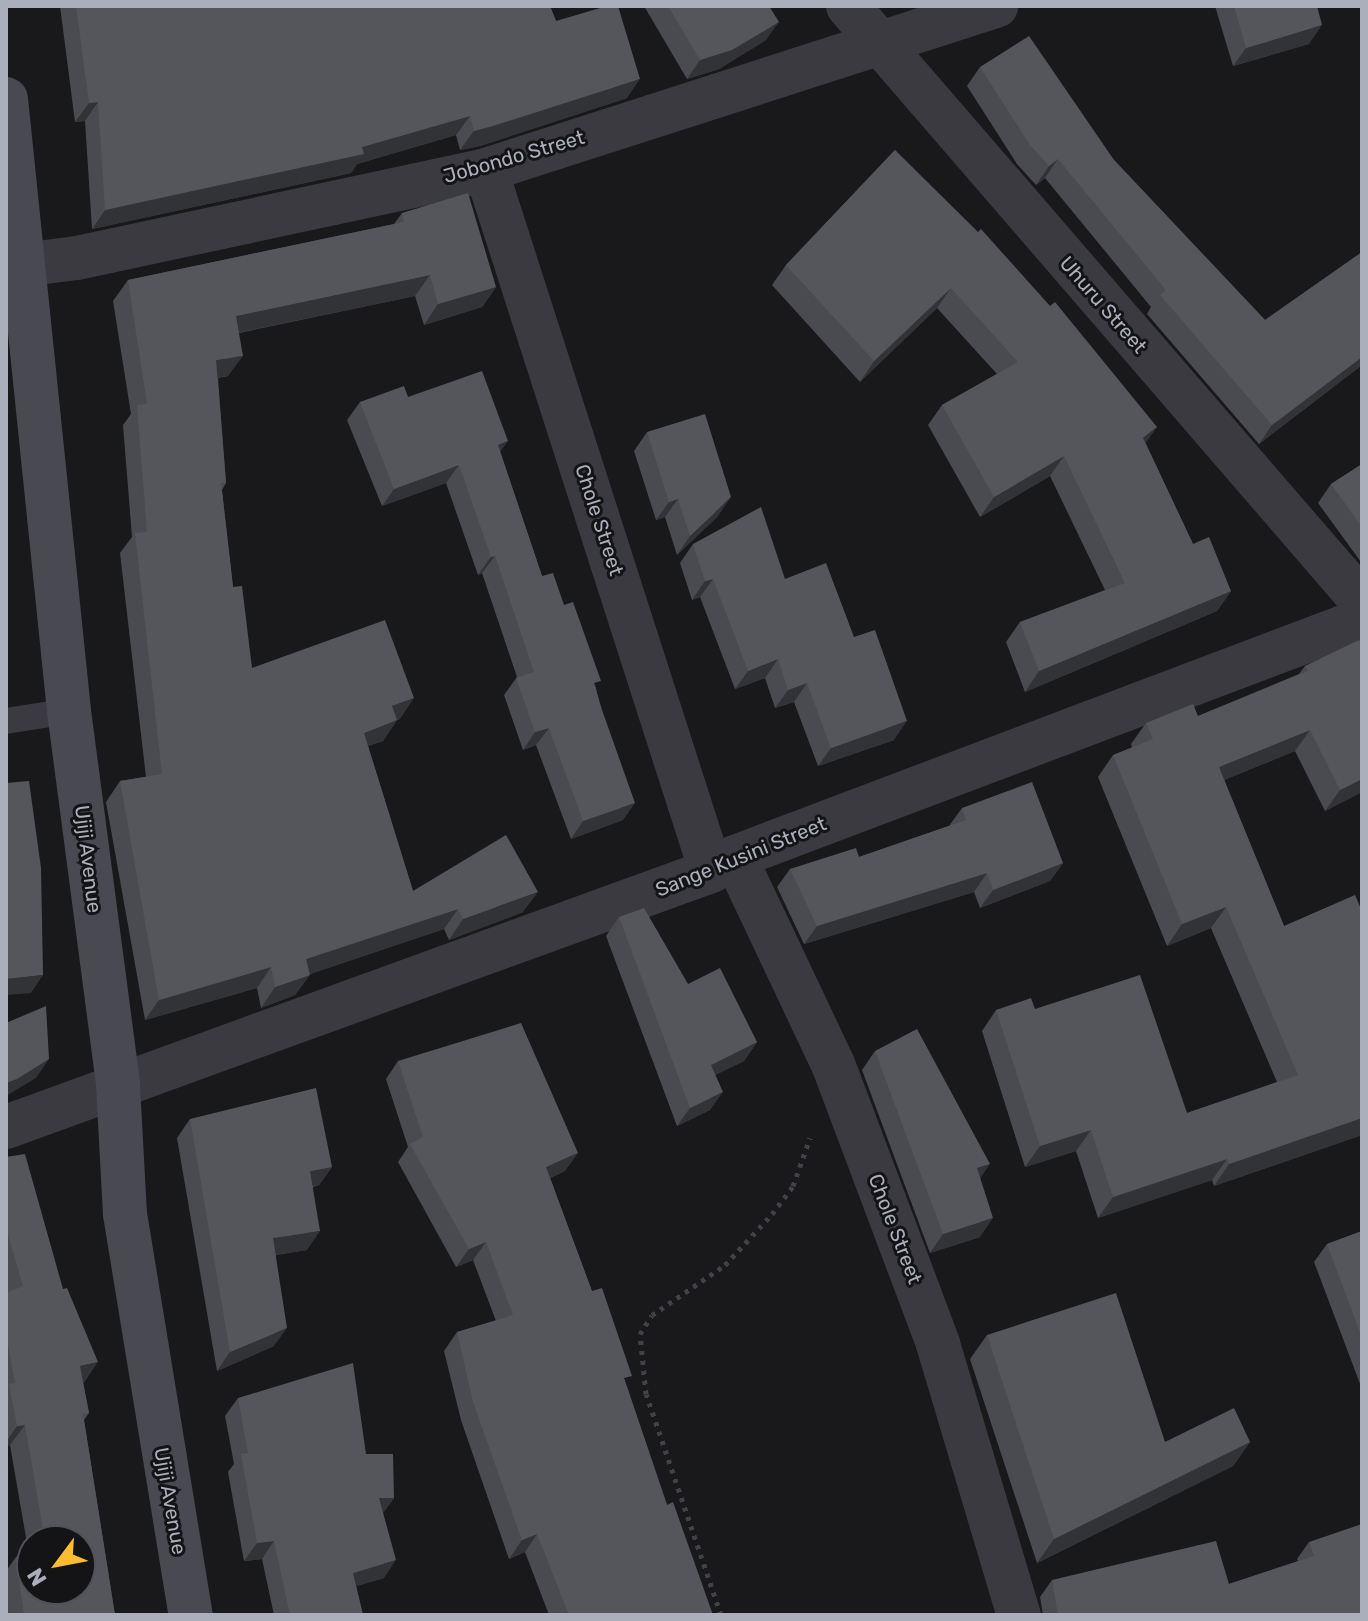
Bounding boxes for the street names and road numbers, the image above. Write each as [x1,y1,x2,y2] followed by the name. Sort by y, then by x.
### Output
[441,125,587,189] street label: Jobondo Street
[1054,252,1152,358] street label: Uhuru Street
[570,461,628,579] street label: Chole Street
[69,804,107,914] street label: Ujiji Avenue
[652,812,830,902] street label: Sange Kusini Street
[863,1171,927,1287] street label: Chole Street
[149,1445,191,1557] street label: Ujiji Avenue

